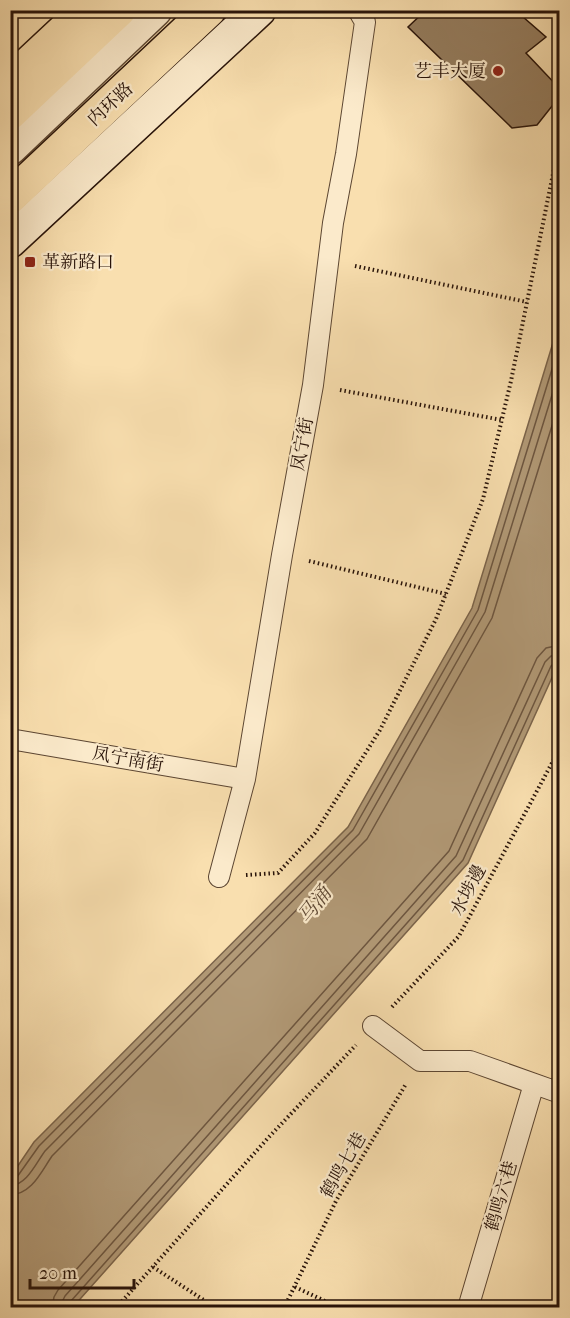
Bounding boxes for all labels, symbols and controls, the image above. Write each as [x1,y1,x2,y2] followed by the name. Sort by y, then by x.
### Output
[414,61,486,82] place label: 艺丰大厦
[491,64,505,78] marker: 艺丰大厦
[83,78,137,130] street label: 内环路
[42,252,114,273] place label: 革新路口
[23,255,37,269] marker: 革新路口
[287,416,318,472] street label: 凤宁街
[91,743,165,776] street label: 凤宁南街
[446,861,490,919] street label: 水埗邊
[293,881,337,928] water label: 马涌
[316,1129,371,1202] street label: 鹤鸣七巷
[481,1159,521,1234] street label: 鹤鸣六巷
[30,1252,134,1290] scale bar
[39,1263,77,1284] text: 20 m

